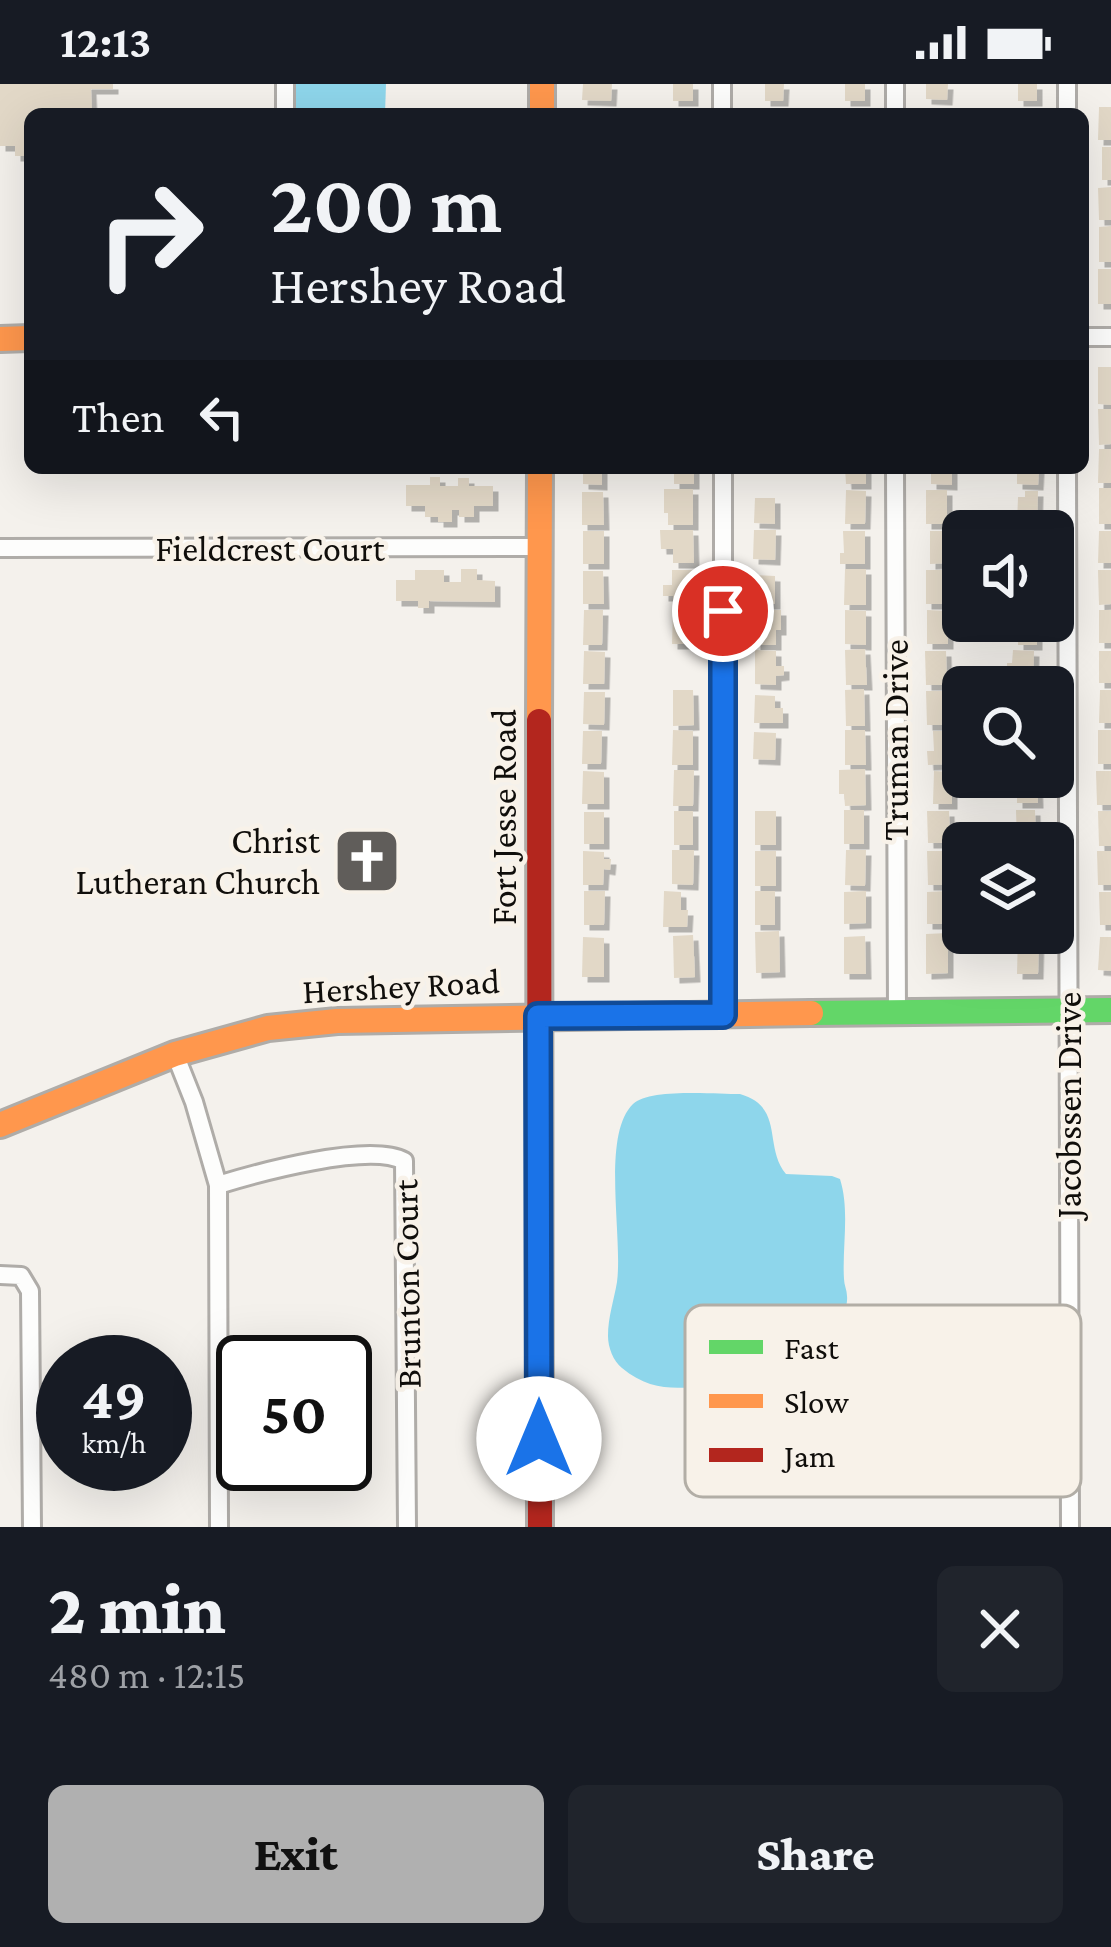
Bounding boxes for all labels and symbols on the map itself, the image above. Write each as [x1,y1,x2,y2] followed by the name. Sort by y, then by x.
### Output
[155,529,386,569] street label: Fieldcrest Court
[672,560,774,662] pin
[876,639,916,841] street label: Truman Drive
[484,709,524,925] street label: Fort Jesse Road
[75,821,321,902] place label: Christ Lutheran Church
[332,826,402,896] church icon: Christ Lutheran Church
[301,961,501,1011] street label: Hershey Road
[1049,992,1089,1221] street label: Jacobssen Drive
[385,1178,429,1389] street label: Brunton Court
[685,1305,1081,1497] legend
[784,1329,840,1366] text: Fast
[216,1335,372,1491] speed limit sign: 50
[476,1376,602,1502] position arrow
[784,1383,849,1420] text: Slow
[781,1437,836,1474] text: Jam

